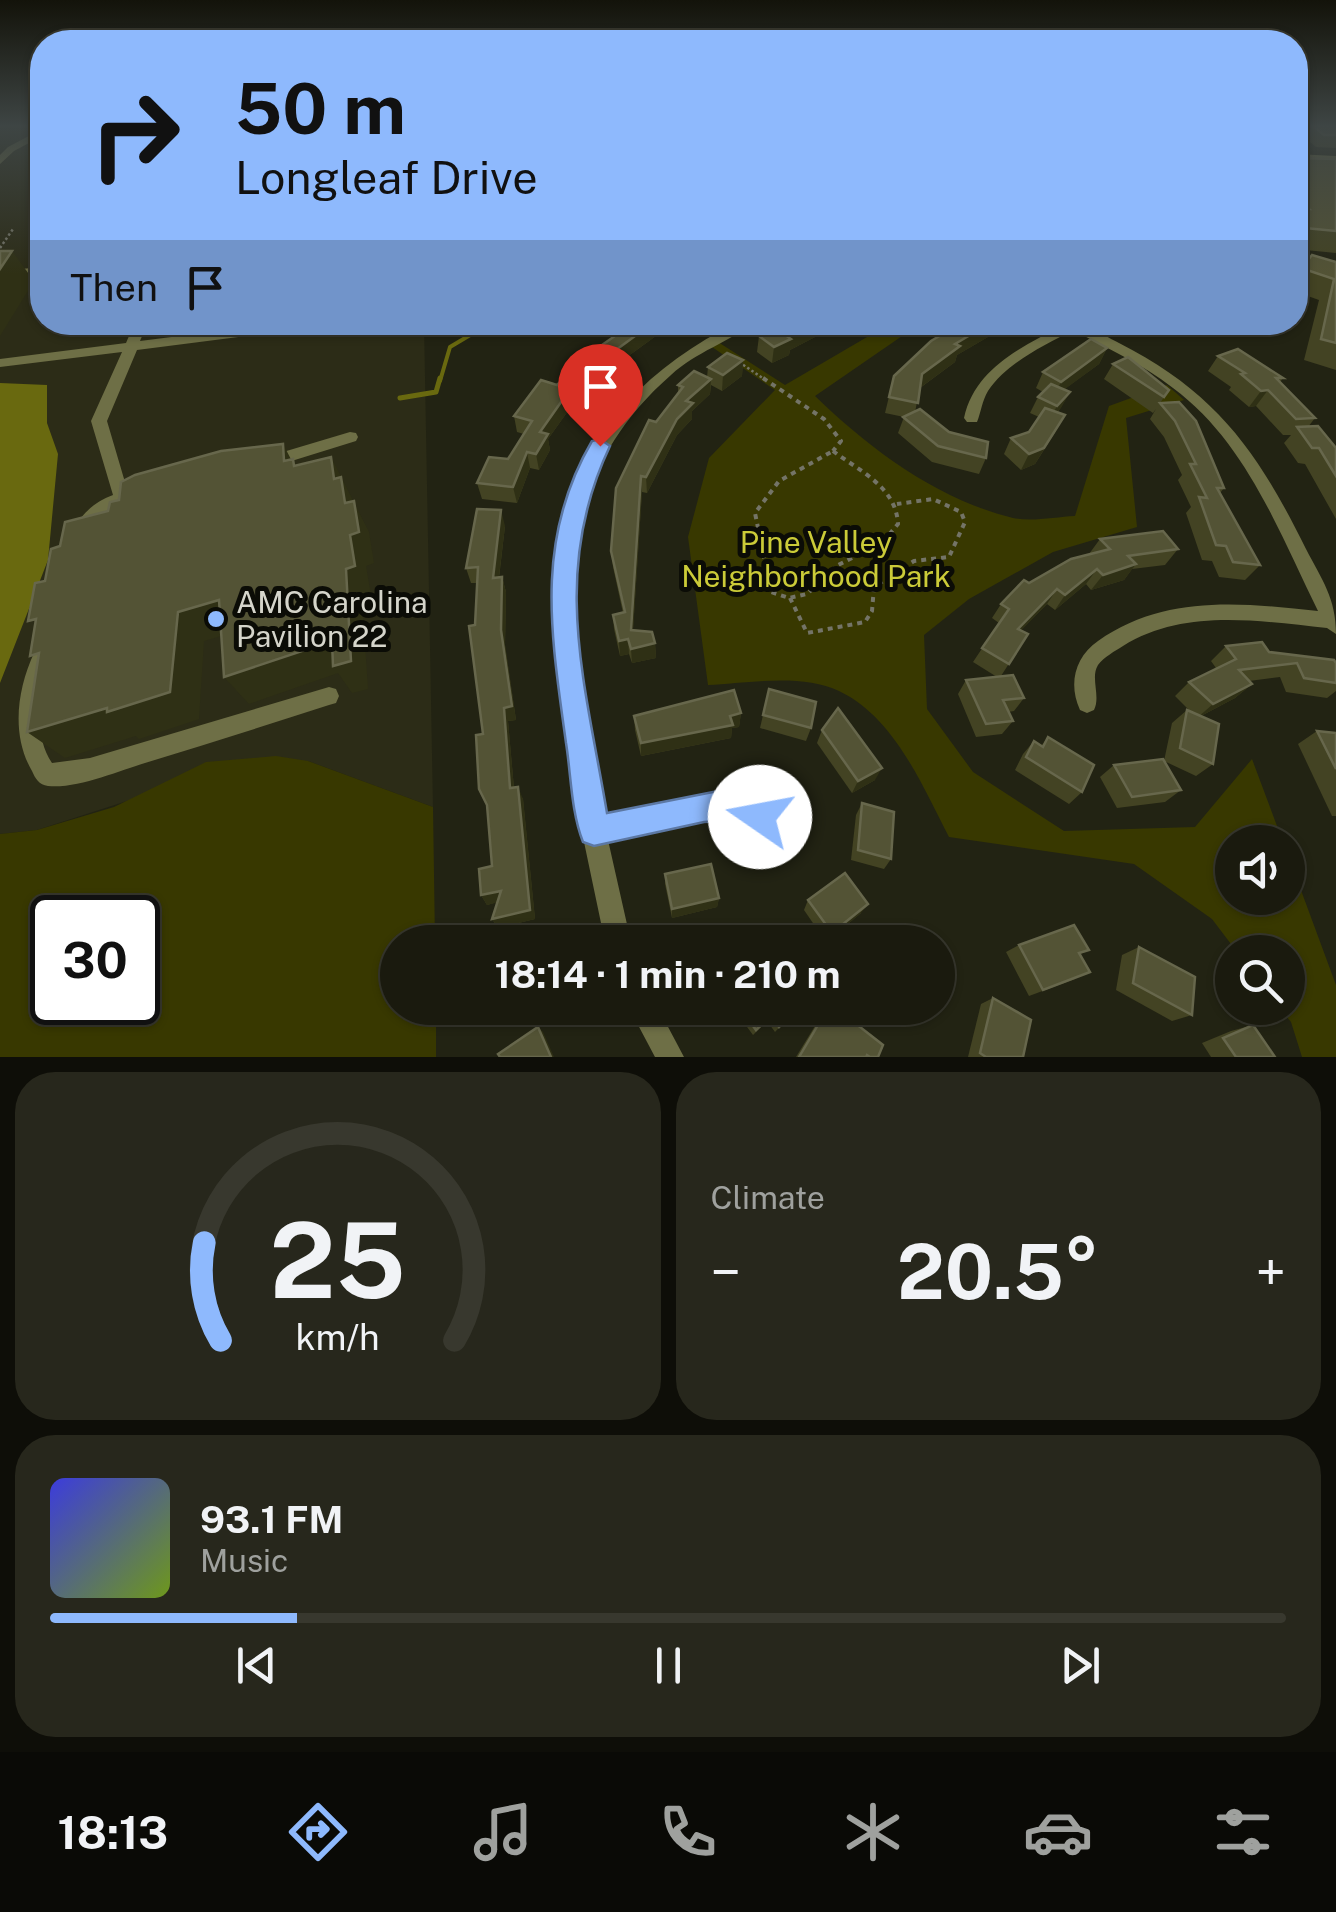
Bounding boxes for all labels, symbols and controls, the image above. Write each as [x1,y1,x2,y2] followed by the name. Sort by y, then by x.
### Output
[235,67,406,150] text: 50 m
[70,70,200,200] icon: right
[235,151,538,204] text: Longleaf Drive
[178,260,233,315] icon: arrive
[70,265,158,310] text: Then
[558,344,643,447] pin
[573,359,628,414] icon: arrive
[681,524,951,594] park label: Pine Valley Neighborhood Park
[236,584,428,654] place label: AMC Carolina Pavilion 22
[205,608,227,630] marker: AMC Carolina Pavilion 22
[708,765,812,869] position arrow
[1215,825,1305,1025] map controls
[1215,825,1305,915] button: sound
[30,895,160,1025] speed limit sign: 30
[1215,935,1305,1025] button: search
[494,952,841,997] text: 18:14 · 1 min · 210 m
[711,1179,825,1216] text: Climate
[270,1199,406,1321] text: 25
[897,1228,1099,1316] text: 20.5°
[711,1240,741,1304] text: −
[1255,1240,1286,1304] text: +
[296,1316,380,1358] text: km/h
[200,1497,343,1542] text: 93.1 FM
[200,1542,288,1579] text: Music
[229,1638,284,1693] icon: previous
[641,1638,696,1693] icon: pause
[1053,1638,1108,1693] icon: next
[283,1797,353,1867] icon: directions
[468,1797,538,1867] icon: music
[653,1797,723,1867] icon: phone
[838,1797,908,1867] icon: climate
[1023,1797,1093,1867] icon: car
[1208,1797,1278,1867] icon: filters
[58,1806,168,1859] text: 18:13

